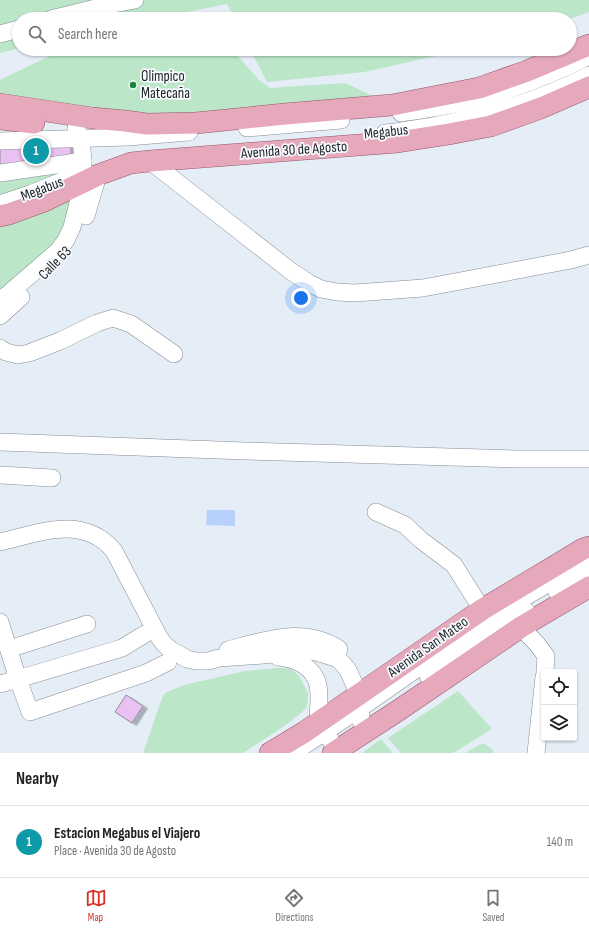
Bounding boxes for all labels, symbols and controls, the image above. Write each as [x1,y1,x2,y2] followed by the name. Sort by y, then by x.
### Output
[12,12,577,56] search box
[26,23,48,45] icon: search
[58,25,118,44] text: Search here
[141,67,190,103] place label: Olímpico Matecaña
[128,80,138,90] marker: Olímpico Matecaña
[363,120,409,144] street label: Megabus
[23,136,49,166] pin: 1
[239,137,348,163] street label: Avenida 30 de Agosto
[18,172,66,206] street label: Megabus
[34,242,76,284] street label: Calle 63
[291,288,311,308] your location
[383,612,472,682] street label: Avenida San Mateo
[541,669,577,741] map controls
[541,669,577,705] button: locate
[541,705,577,741] button: layers
[16,769,59,789] text: Nearby
[54,824,200,843] text: Estacion Megabus el Viajero
[26,834,32,850] text: 1
[547,834,573,850] text: 140 m
[54,843,176,859] text: Place · Avenida 30 de Agosto
[85,887,107,924] tab: Map
[276,887,313,924] tab: Directions
[482,887,504,924] tab: Saved

